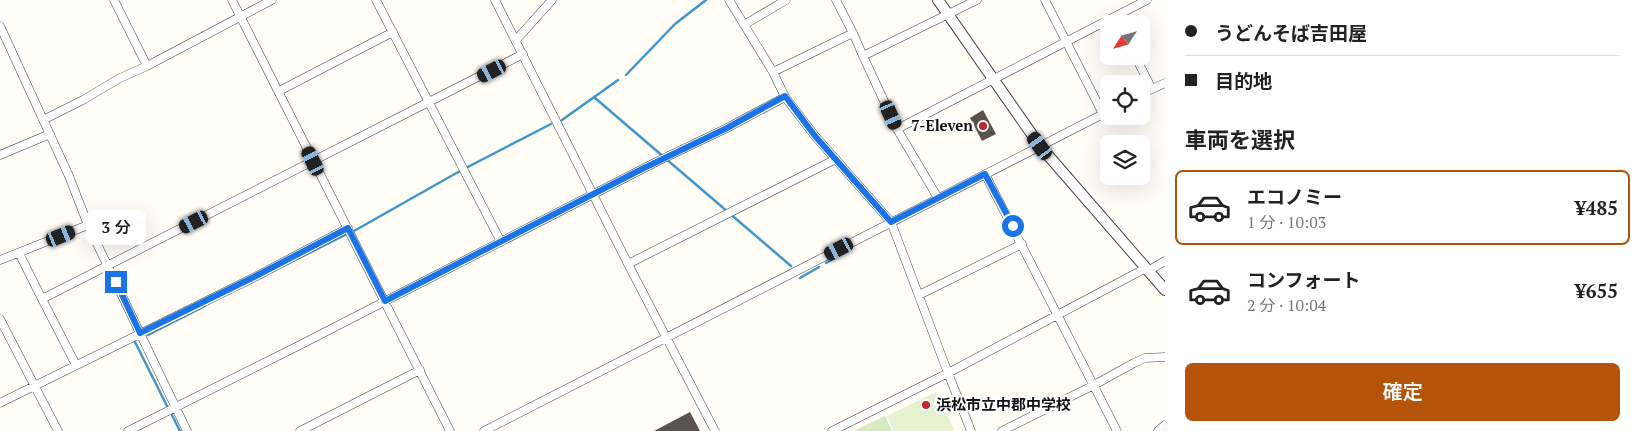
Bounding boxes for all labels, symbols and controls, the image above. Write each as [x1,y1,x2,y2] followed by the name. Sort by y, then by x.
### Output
[1100,15,1150,65] north arrow
[1100,15,1150,185] map controls
[1215,20,1367,45] text: うどんそば吉田屋
[475,58,508,84] car
[1215,68,1272,93] text: 目的地
[1100,75,1150,125] button: locate
[878,98,903,132] car
[911,115,973,135] place label: 7-Eleven
[977,120,989,132] marker: 7-Eleven
[1185,125,1295,154] text: 車両を選択
[1025,129,1054,163] car
[1100,135,1150,185] button: layers
[299,144,326,178] car
[1247,184,1342,209] text: エコノミー
[1187,185,1232,230] icon: car
[1575,195,1618,220] text: ¥485
[177,209,210,235] car
[86,210,146,244] callout: 3 分
[1247,211,1326,233] text: 1 分 · 10:03
[1002,215,1024,237] route start
[101,216,131,238] text: 3 分
[44,223,77,249] car
[822,236,855,262] car
[1247,267,1360,292] text: コンフォート
[1187,268,1232,313] icon: car
[105,271,127,293] route end
[1575,278,1618,303] text: ¥655
[1247,294,1326,316] text: 2 分 · 10:04
[1185,363,1620,421] button: 確定
[936,394,1071,414] place label: 浜松市立中郡中学校
[920,399,932,411] marker: 浜松市立中郡中学校

